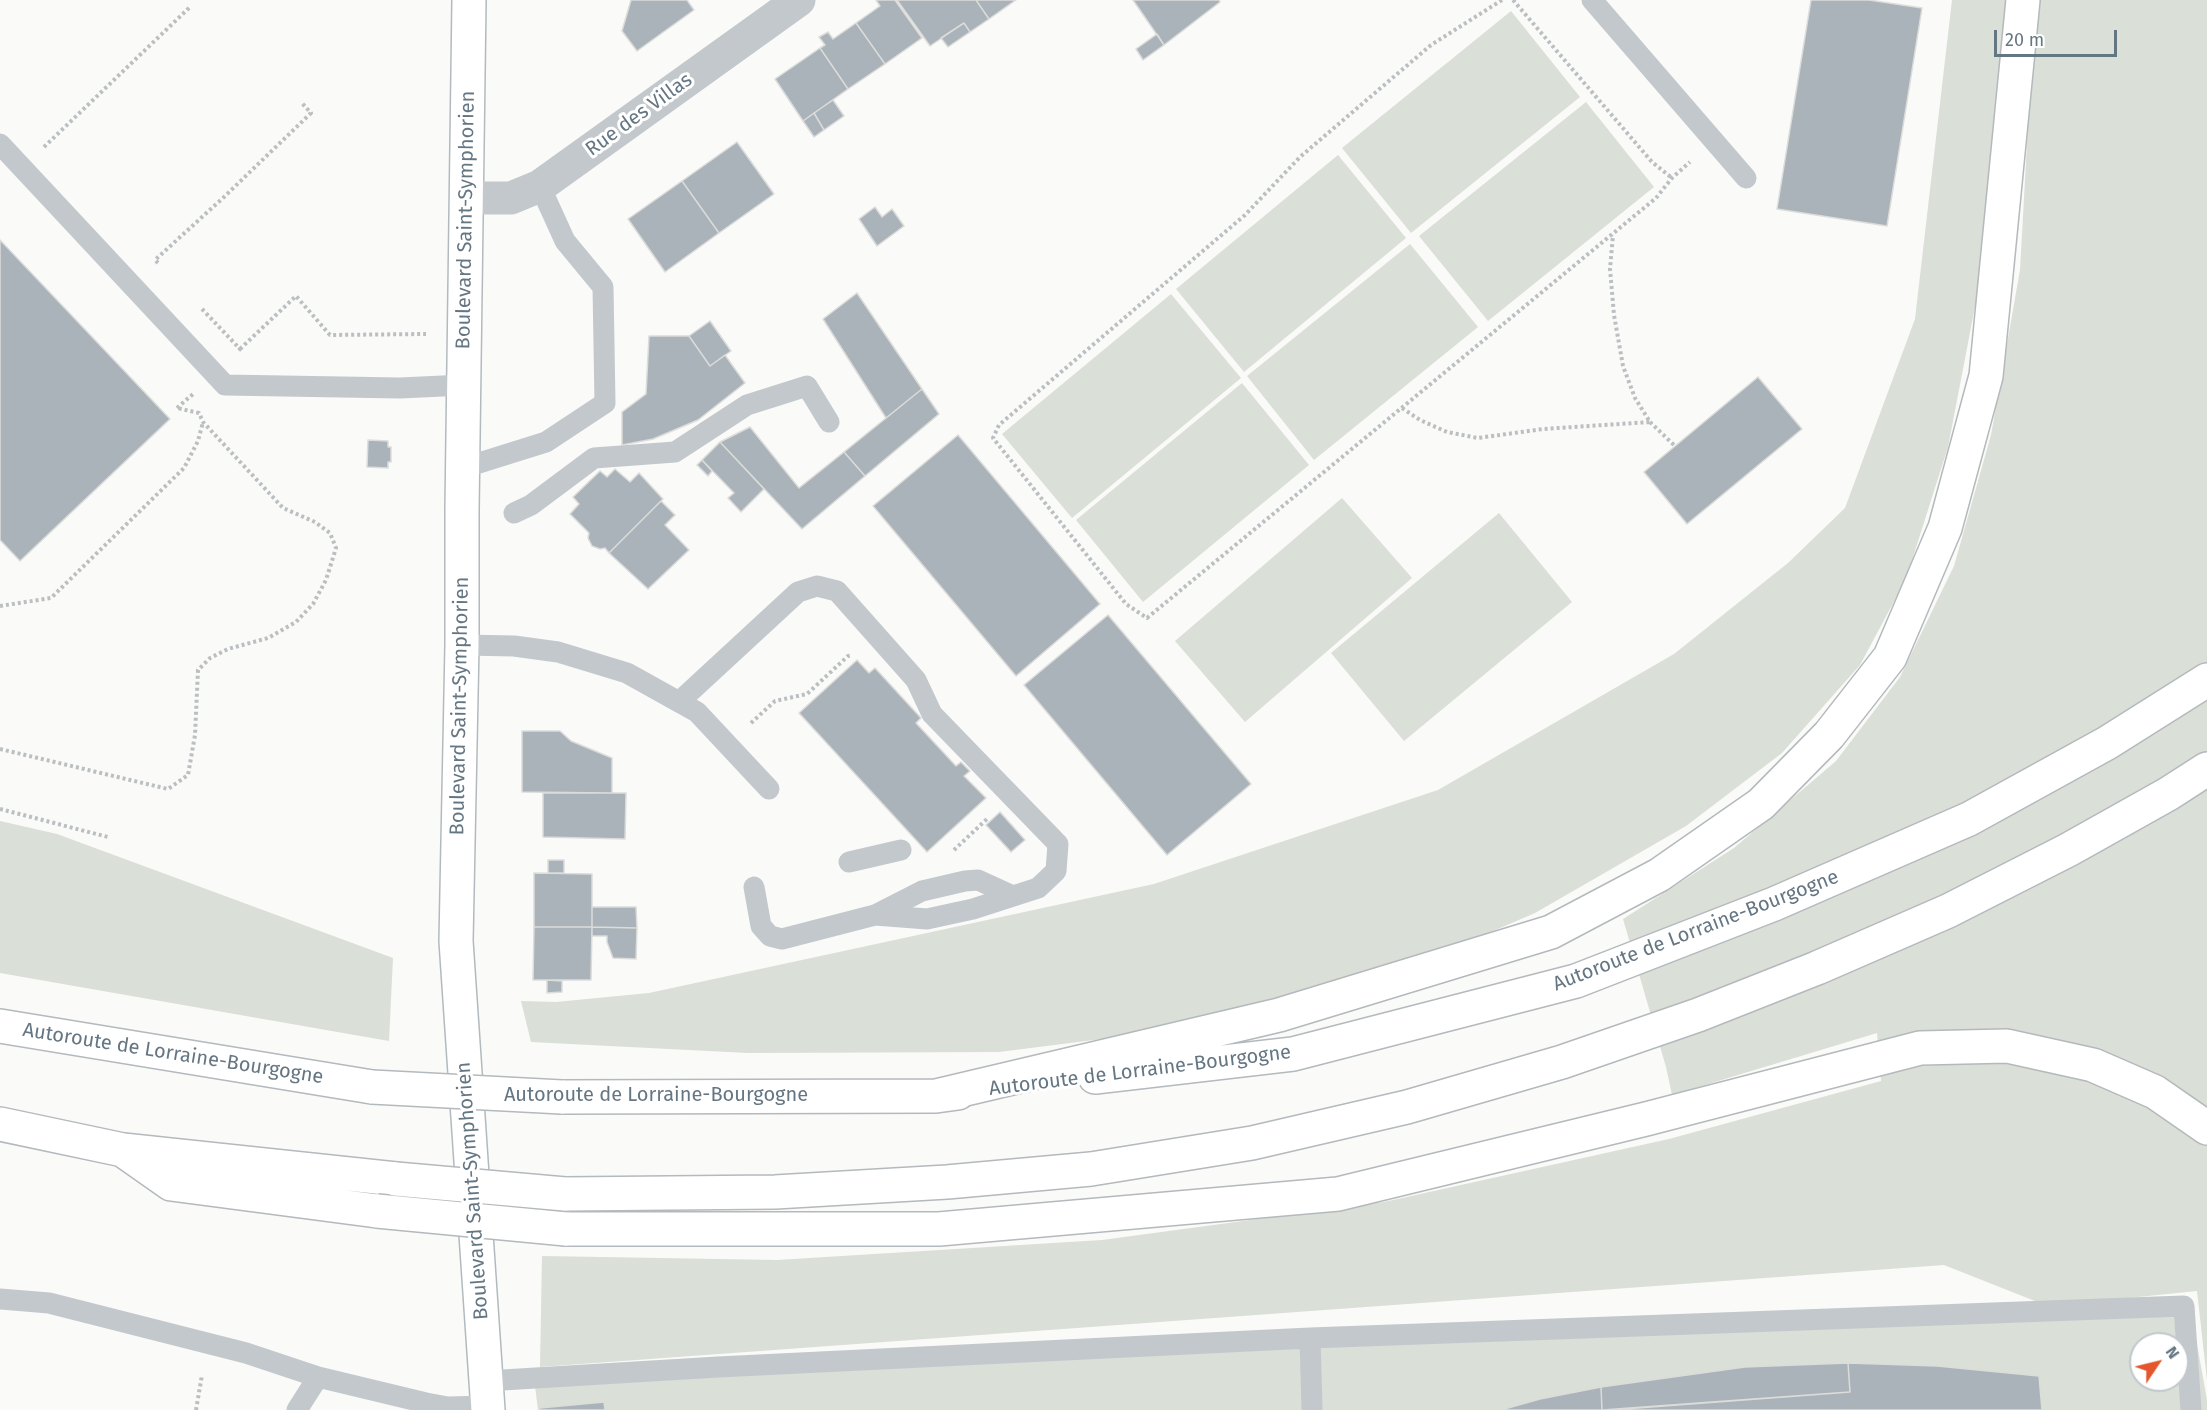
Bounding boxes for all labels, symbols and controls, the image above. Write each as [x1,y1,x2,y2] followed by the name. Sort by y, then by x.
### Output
[1997,18,2120,56] scale bar
[2005,29,2044,51] text: 20 m
[581,68,697,162] street label: Rue des Villas
[452,91,480,349] street label: Boulevard Saint-Symphorien
[446,577,474,835] street label: Boulevard Saint-Symphorien
[1550,865,1842,997] street label: Autoroute de Lorraine-Bourgogne
[21,1018,325,1090] street label: Autoroute de Lorraine-Bourgogne
[988,1041,1292,1101] street label: Autoroute de Lorraine-Bourgogne
[452,1061,494,1321] street label: Boulevard Saint-Symphorien
[504,1083,808,1107] street label: Autoroute de Lorraine-Bourgogne
[2129,1332,2189,1392] north arrow
[2162,1343,2183,1362] text: N

